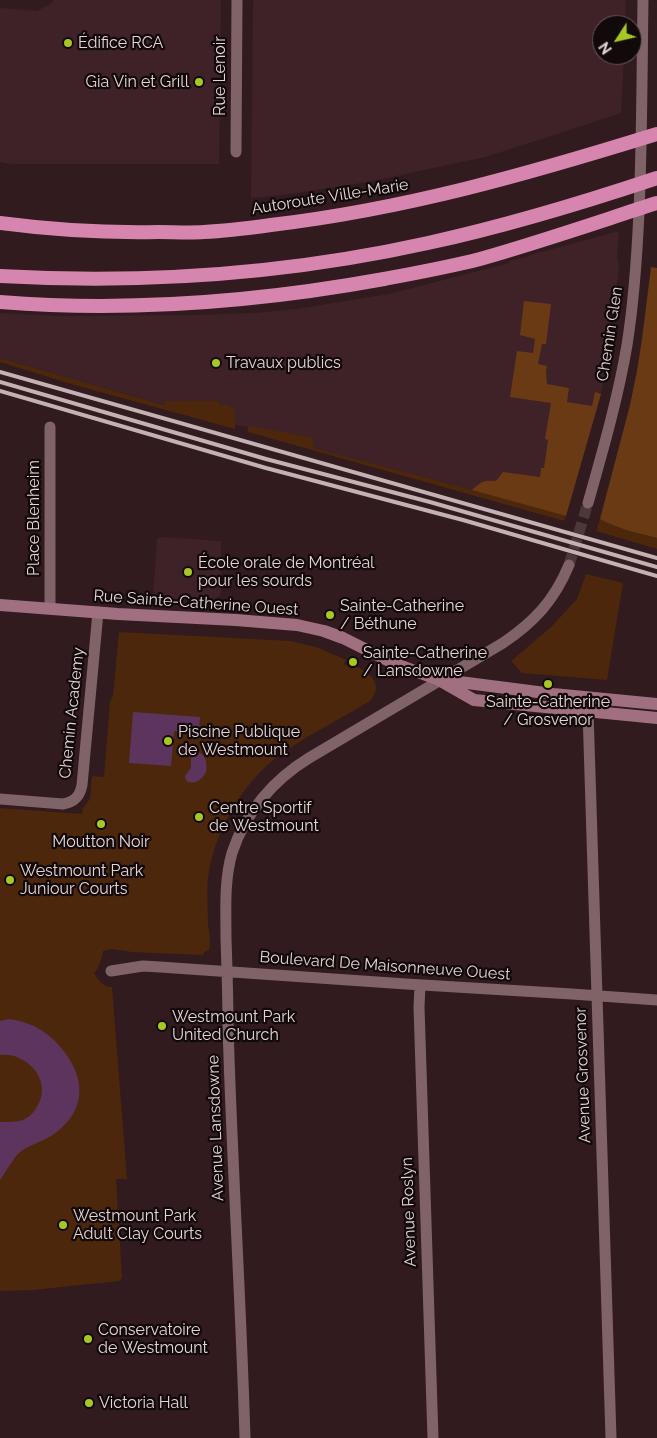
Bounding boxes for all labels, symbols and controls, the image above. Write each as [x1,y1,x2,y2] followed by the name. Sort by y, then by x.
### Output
[592,15,642,65] north arrow
[78,33,163,53] place label: Édifice RCA
[210,36,230,116] street label: Rue Lenoir
[62,37,74,49] marker: Édifice RCA
[596,39,615,57] text: N
[85,72,189,92] place label: Gia Vin et Grill
[193,76,205,88] marker: Gia Vin et Grill
[250,175,410,219] street label: Autoroute Ville-Marie
[593,285,627,383] street label: Chemin Glen
[226,353,341,373] place label: Travaux publics
[210,357,222,369] marker: Travaux publics
[24,460,44,576] street label: Place Blenheim
[198,553,374,591] place label: École orale de Montréal pour les sourds
[182,566,194,578] marker: École orale de Montréal pour les sourds
[93,586,299,620] street label: Rue Sainte-Catherine Ouest
[340,596,464,634] place label: Sainte-Catherine / Béthune
[324,609,336,621] marker: Sainte-Catherine / Béthune
[363,643,487,681] place label: Sainte-Catherine / Lansdowne
[56,646,88,780] street label: Chemin Academy
[347,656,359,668] marker: Sainte-Catherine / Lansdowne
[542,678,554,690] marker: Sainte-Catherine / Grosvenor
[486,692,610,730] place label: Sainte-Catherine / Grosvenor
[178,722,300,760] place label: Piscine Publique de Westmount
[162,735,174,747] marker: Piscine Publique de Westmount
[209,798,319,836] place label: Centre Sportif de Westmount
[193,811,205,823] marker: Centre Sportif de Westmount
[95,818,107,830] marker: Moutton Noir
[52,832,150,852] place label: Moutton Noir
[20,861,143,899] place label: Westmount Park Juniour Courts
[4,874,16,886] marker: Westmount Park Juniour Courts
[259,948,511,984] street label: Boulevard De Maisonneuve Ouest
[172,1007,295,1045] place label: Westmount Park United Church
[571,1007,595,1143] street label: Avenue Grosvenor
[156,1020,168,1032] marker: Westmount Park United Church
[204,1055,228,1201] street label: Avenue Lansdowne
[397,1157,421,1267] street label: Avenue Roslyn
[73,1206,202,1244] place label: Westmount Park Adult Clay Courts
[57,1219,69,1231] marker: Westmount Park Adult Clay Courts
[98,1320,208,1358] place label: Conservatoire de Westmount
[82,1333,94,1345] marker: Conservatoire de Westmount
[99,1393,188,1413] place label: Victoria Hall
[83,1397,95,1409] marker: Victoria Hall

